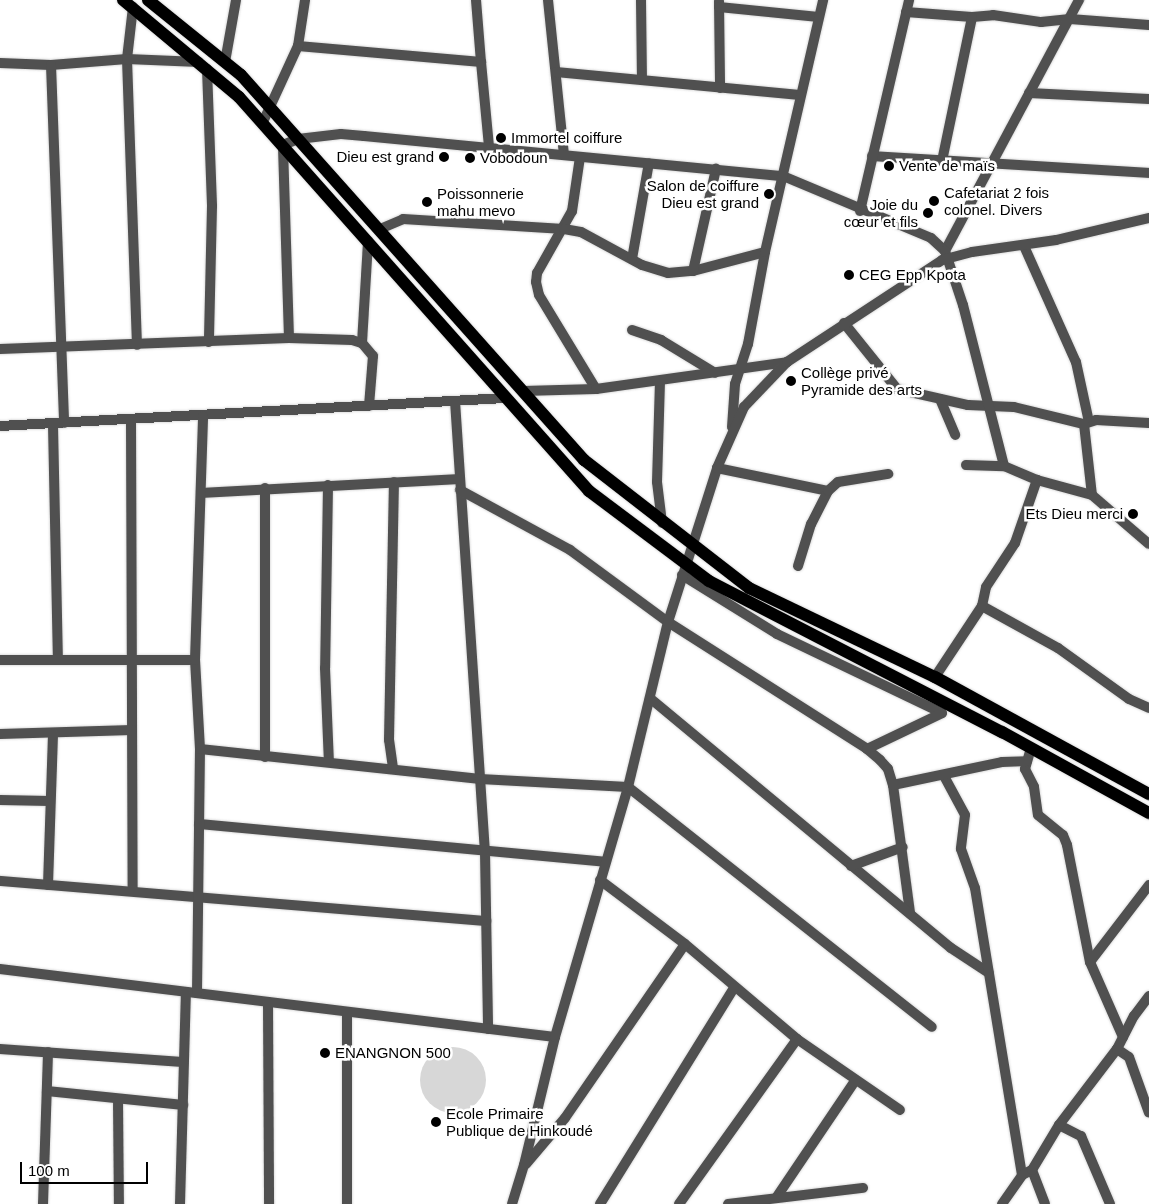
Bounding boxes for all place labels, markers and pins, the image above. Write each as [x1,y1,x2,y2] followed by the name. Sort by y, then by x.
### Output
[511,129,622,147] place label: Immortel coiffure
[495,132,507,144] marker: Immortel coiffure
[336,148,434,166] place label: Dieu est grand
[480,149,548,167] place label: Vobodoun
[438,151,450,163] marker: Dieu est grand
[464,152,476,164] marker: Vobodoun
[899,157,995,175] place label: Vente de maïs
[883,160,895,172] marker: Vente de maïs
[647,176,759,211] place label: Salon de coiffure Dieu est grand
[944,183,1049,218] place label: Cafetariat 2 fois colonel. Divers
[437,184,524,219] place label: Poissonnerie mahu mevo
[763,188,775,200] marker: Salon de coiffure Dieu est grand
[844,195,918,230] place label: Joie du cœur et fils
[928,195,940,207] marker: Cafetariat 2 fois colonel. Divers
[421,196,433,208] marker: Poissonnerie mahu mevo
[922,207,934,219] marker: Joie du cœur et fils
[859,266,966,284] place label: CEG Epp Kpota
[843,269,855,281] marker: CEG Epp Kpota
[801,363,922,398] place label: Collège privé Pyramide des arts
[785,375,797,387] marker: Collège privé Pyramide des arts
[1025,505,1123,523] place label: Ets Dieu merci
[1127,508,1139,520] marker: Ets Dieu merci
[335,1044,451,1062] place label: ENANGNON 500
[319,1047,331,1059] marker: ENANGNON 500
[446,1104,593,1139] place label: Ecole Primaire Publique de Hinkoudé
[430,1116,442,1128] marker: Ecole Primaire Publique de Hinkoudé

